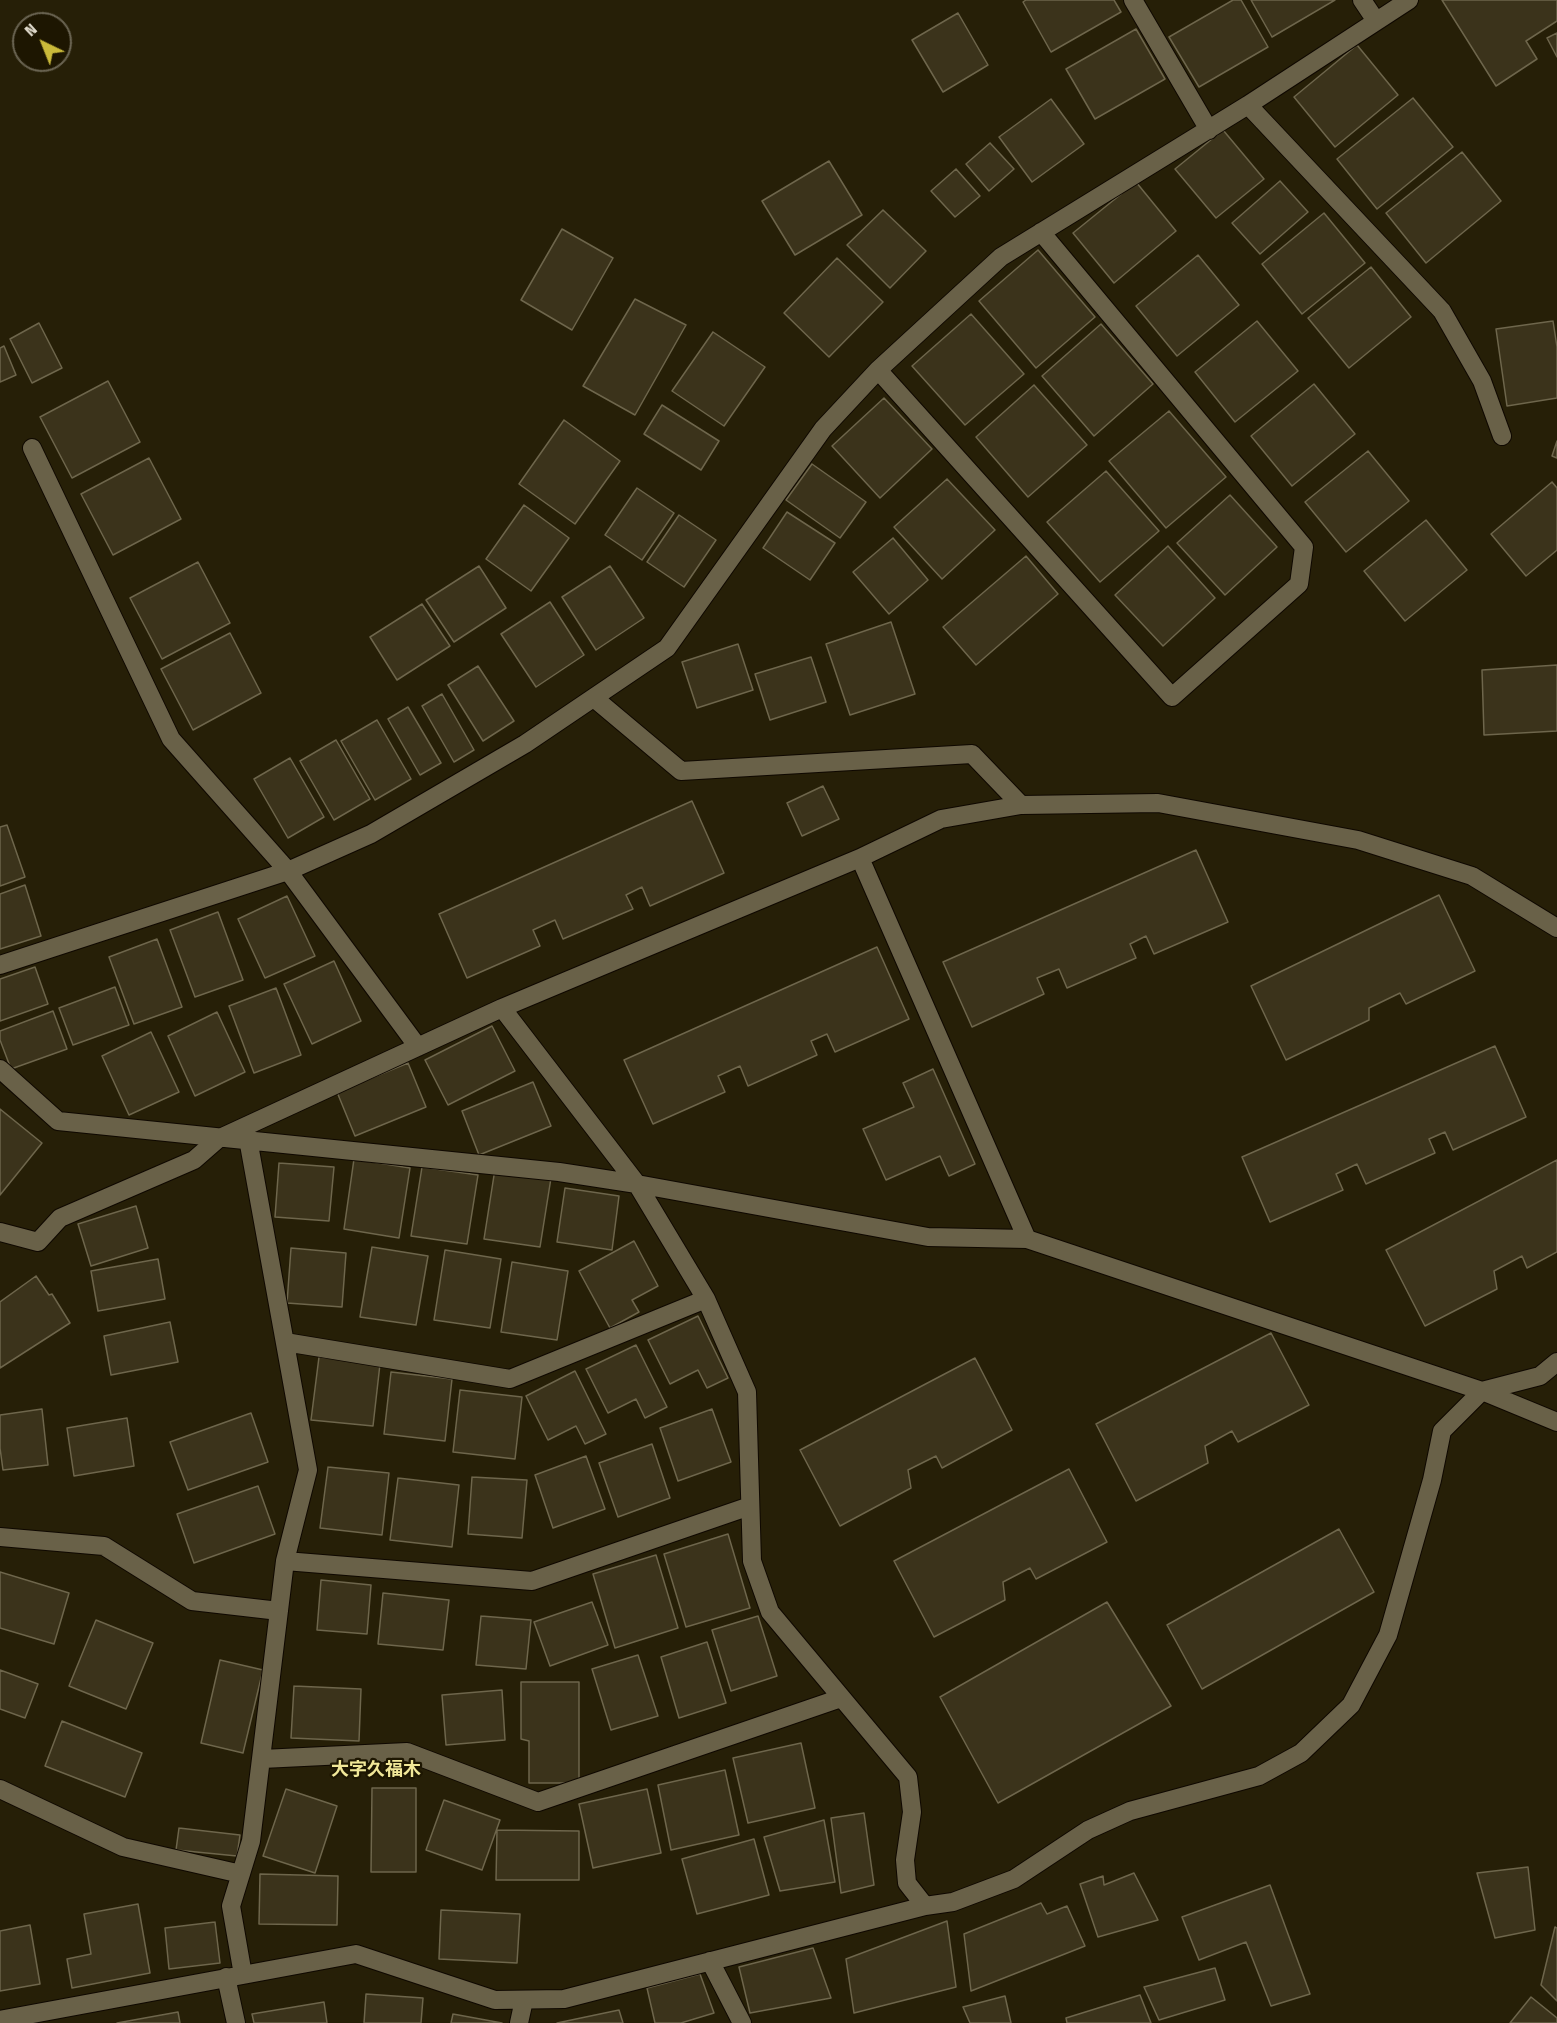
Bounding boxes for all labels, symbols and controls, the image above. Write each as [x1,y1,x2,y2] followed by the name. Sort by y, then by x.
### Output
[12,12,72,72] north arrow
[21,20,41,40] text: N
[331,1759,421,1781] district label: 大字久福木

